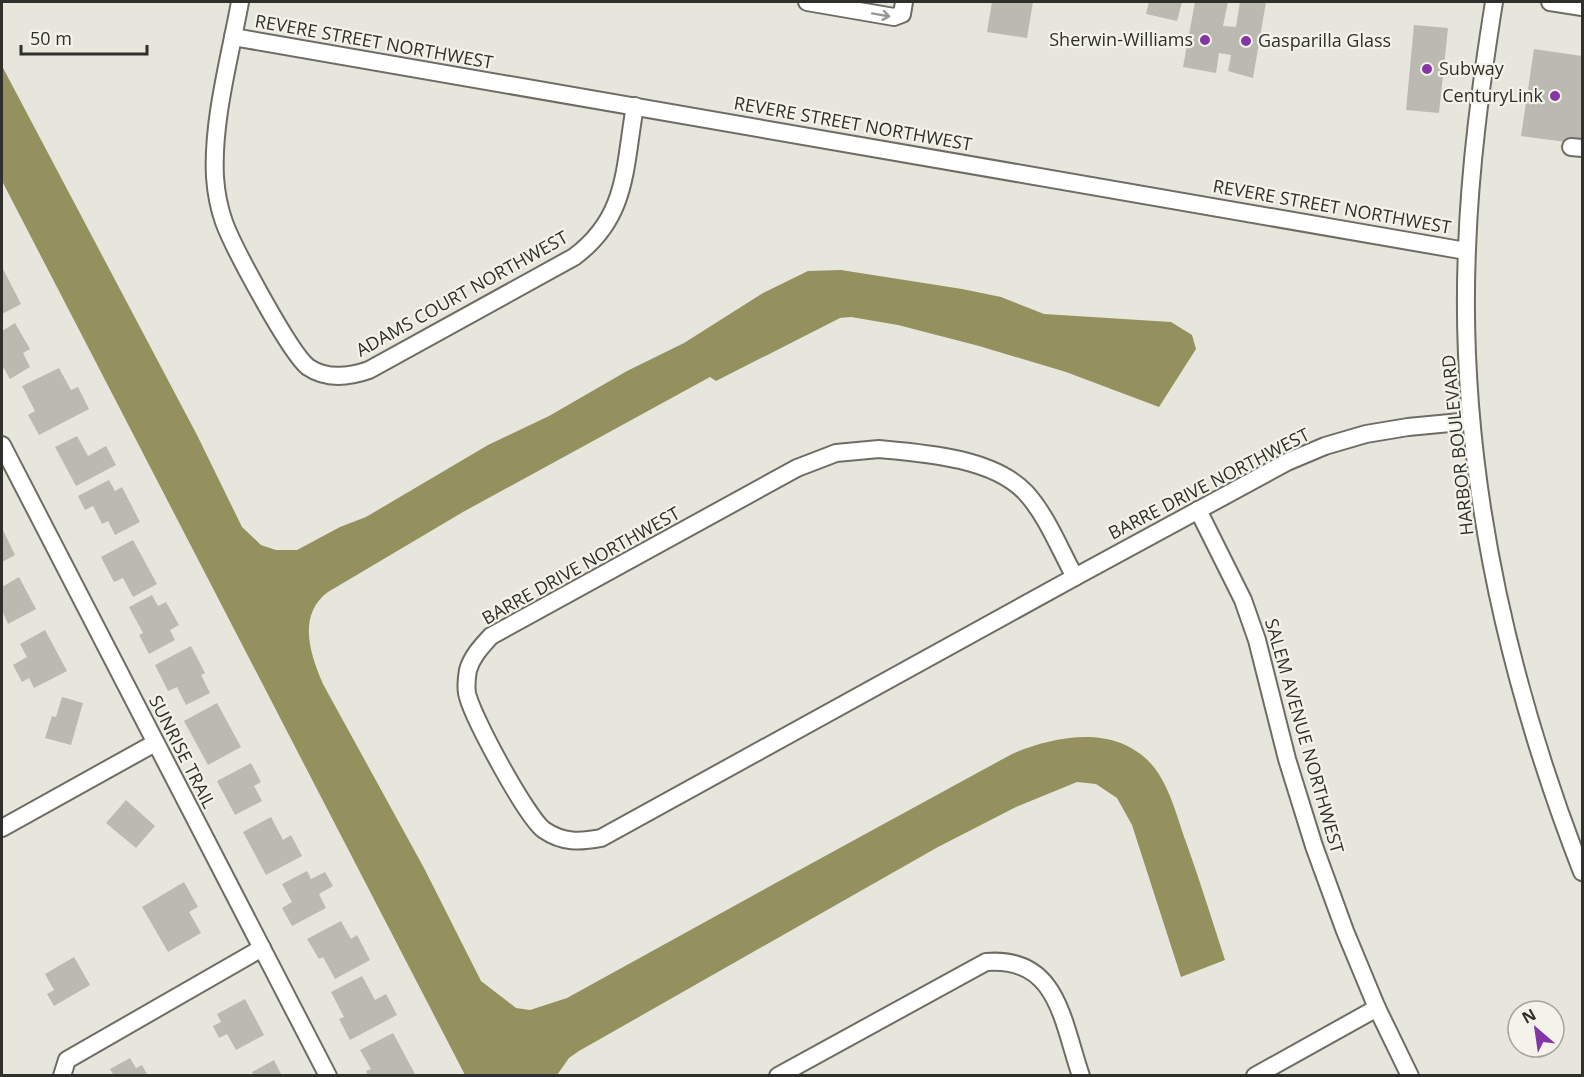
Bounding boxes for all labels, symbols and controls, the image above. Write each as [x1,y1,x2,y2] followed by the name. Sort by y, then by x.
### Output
[253,8,495,74] street label: REVERE STREET NORTHWEST
[871,10,891,21] one-way arrow
[21,18,147,56] scale bar
[30,26,72,50] text: 50 m
[1049,27,1193,51] place label: Sherwin-Williams
[1258,28,1391,52] place label: Gasparilla Glass
[1198,33,1212,47] marker: Sherwin-Williams
[1239,34,1253,48] marker: Gasparilla Glass
[1439,56,1505,80] place label: Subway
[1420,62,1434,76] marker: Subway
[1442,83,1544,107] place label: CenturyLink
[1548,89,1562,103] marker: CenturyLink
[732,90,974,156] street label: REVERE STREET NORTHWEST
[1211,173,1453,239] street label: REVERE STREET NORTHWEST
[351,225,572,362] street label: ADAMS COURT NORTHWEST
[1436,354,1478,537] street label: HARBOR BOULEVARD
[1104,422,1313,544] street label: BARRE DRIVE NORTHWEST
[477,501,684,630] street label: BARRE DRIVE NORTHWEST
[1260,616,1350,856] street label: SALEM AVENUE NORTHWEST
[144,691,222,812] street label: SUNRISE TRAIL
[1506,999,1566,1059] north arrow
[1518,1003,1540,1029] text: N

